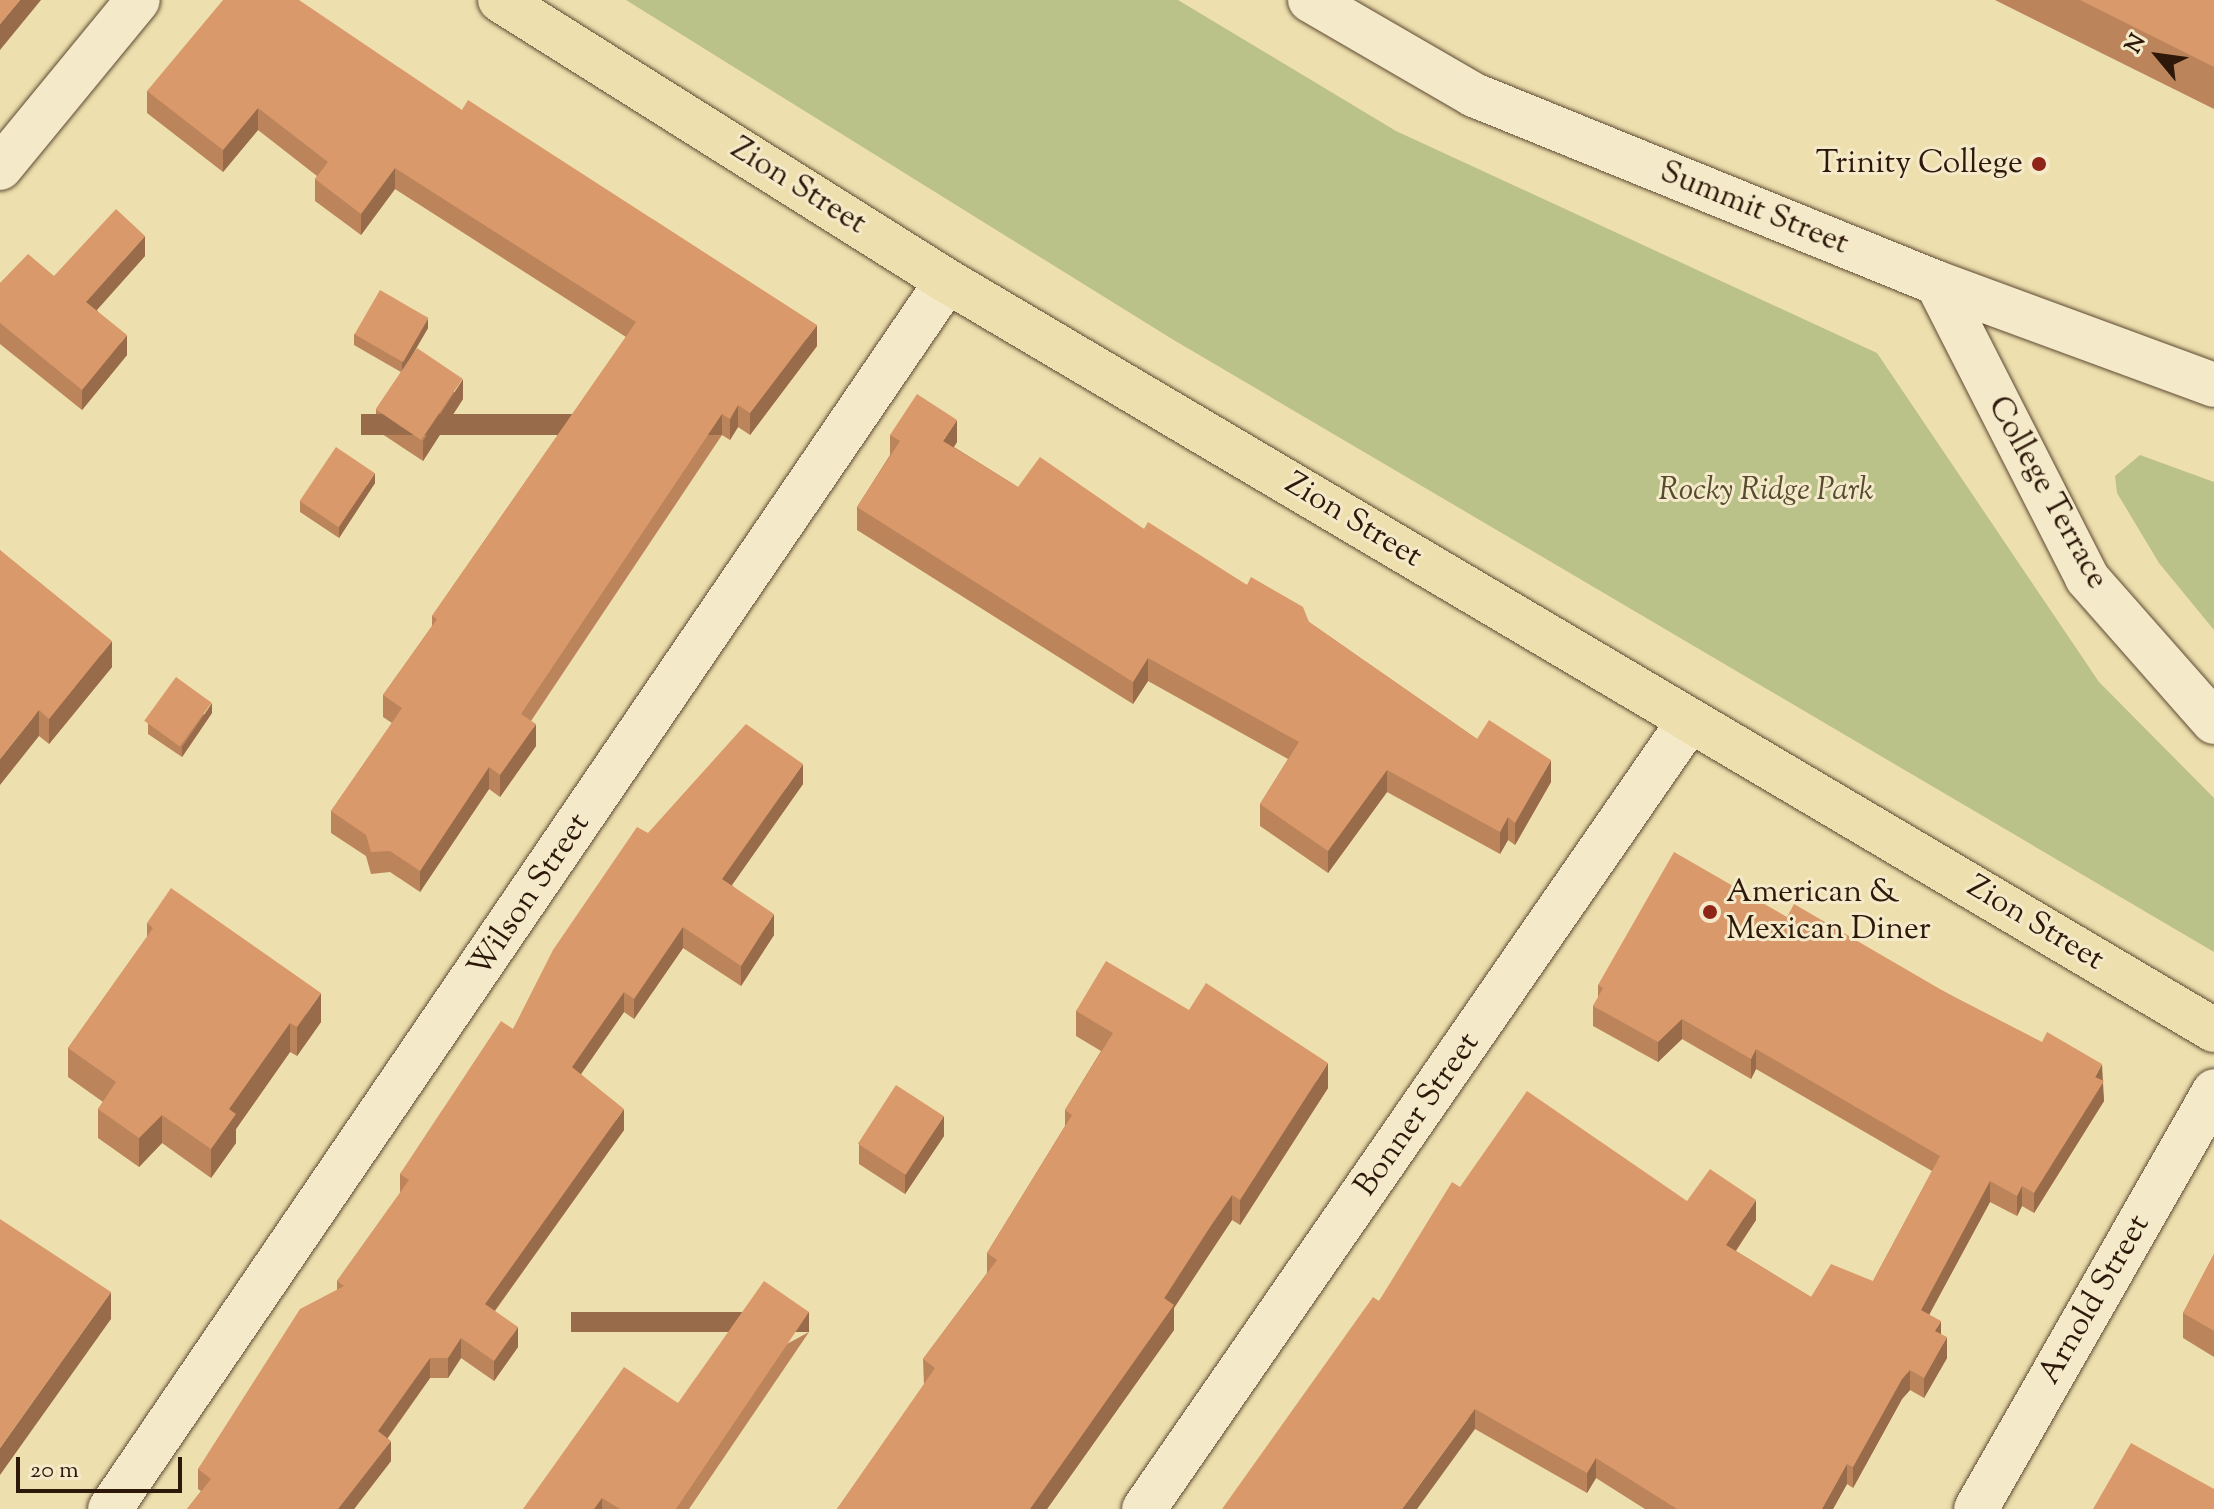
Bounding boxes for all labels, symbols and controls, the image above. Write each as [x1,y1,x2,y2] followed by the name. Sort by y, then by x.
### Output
[2118,16,2198,96] north arrow
[2119,29,2155,60] text: N
[723,130,873,244] street label: Zion Street
[1816,145,2023,183] place label: Trinity College
[1654,154,1854,264] street label: Summit Street
[2030,155,2048,173] marker: Trinity College
[1978,390,2116,596] street label: College Terrace
[1278,465,1428,577] street label: Zion Street
[1659,472,1873,510] park label: Rocky Ridge Park
[461,806,599,986] street label: Wilson Street
[1960,868,2110,980] street label: Zion Street
[1726,875,1931,950] place label: American & Mexican Diner
[1701,903,1719,921] marker: American & Mexican Diner
[1347,1026,1489,1204] street label: Bonner Street
[2031,1208,2159,1392] street label: Arnold Street
[20,1441,186,1491] scale bar
[30,1454,79,1488] text: 20 m

